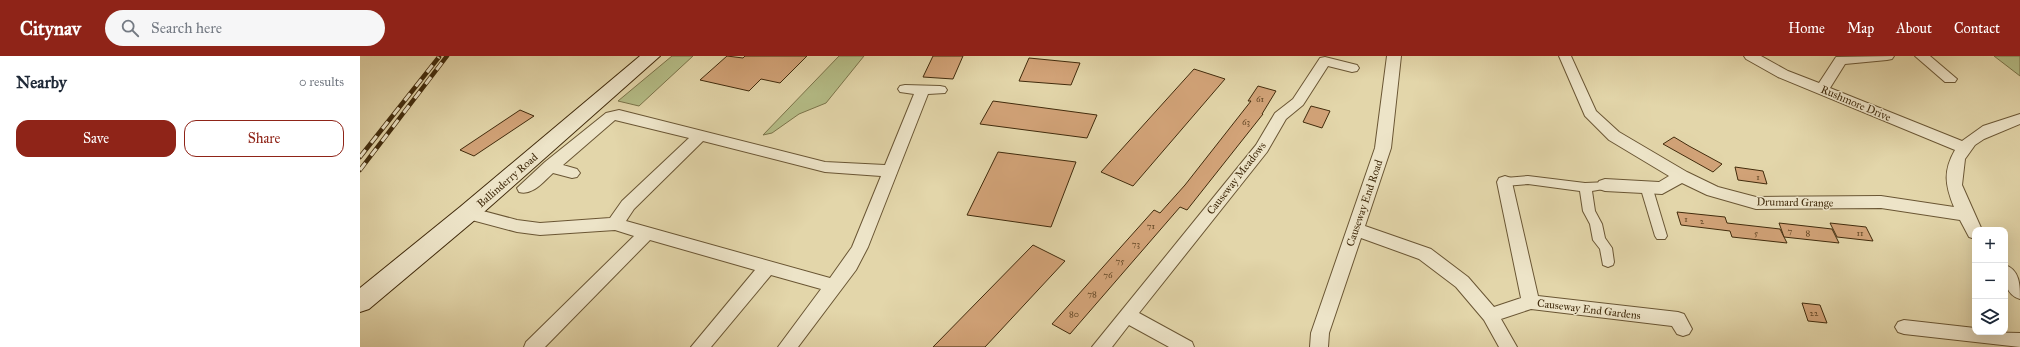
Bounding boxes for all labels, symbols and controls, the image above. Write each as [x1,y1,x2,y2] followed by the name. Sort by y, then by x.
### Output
[105,10,385,46] search box
[20,17,81,40] text: Citynav
[119,17,141,39] icon: search
[151,19,222,37] text: Search here
[1788,20,1825,37] text: Home
[1847,20,1874,37] text: Map
[1896,20,1932,37] text: About
[1954,20,2000,37] text: Contact
[16,72,67,93] text: Nearby
[299,74,344,90] text: 0 results
[1819,83,1893,124] street label: Rushmore Drive
[1256,93,1264,104] house number: 61
[1242,116,1251,127] house number: 63
[16,120,176,157] button: Save
[184,120,344,157] button: Share
[1204,139,1269,217] street label: Causeway Meadows
[474,150,541,210] street label: Ballinderry Road
[1344,158,1386,248] street label: Causeway End Road
[1756,171,1760,182] house number: 1
[1756,195,1834,210] street label: Drumard Grange
[1684,213,1688,224] house number: 1
[1700,215,1705,226] house number: 2
[1147,220,1156,231] house number: 71
[1788,225,1793,236] house number: 7
[1754,227,1759,238] house number: 5
[1806,227,1811,238] house number: 8
[1856,227,1864,238] house number: 11
[1972,227,2008,335] map controls
[1972,227,2008,263] button: +
[1132,238,1141,249] house number: 73
[1116,255,1125,266] house number: 75
[1972,263,2008,299] button: −
[1103,269,1113,280] house number: 76
[1087,288,1097,299] house number: 78
[1536,297,1642,322] street label: Causeway End Gardens
[1972,299,2008,335] button: layers
[1810,307,1819,318] house number: 22
[1069,308,1079,319] house number: 80

